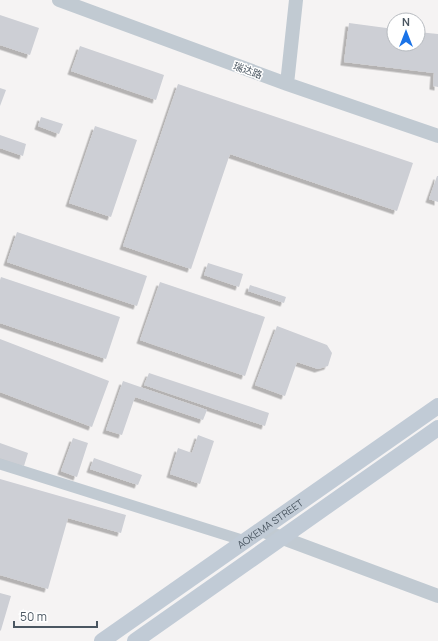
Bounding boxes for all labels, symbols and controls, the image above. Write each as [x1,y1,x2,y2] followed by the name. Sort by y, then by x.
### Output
[386,12,426,52] north arrow
[402,14,410,29] text: N
[232,58,264,82] street label: 瑞达路
[234,496,306,551] street label: AOKEMA STREET
[14,603,97,629] scale bar
[20,608,47,625] text: 50 m

